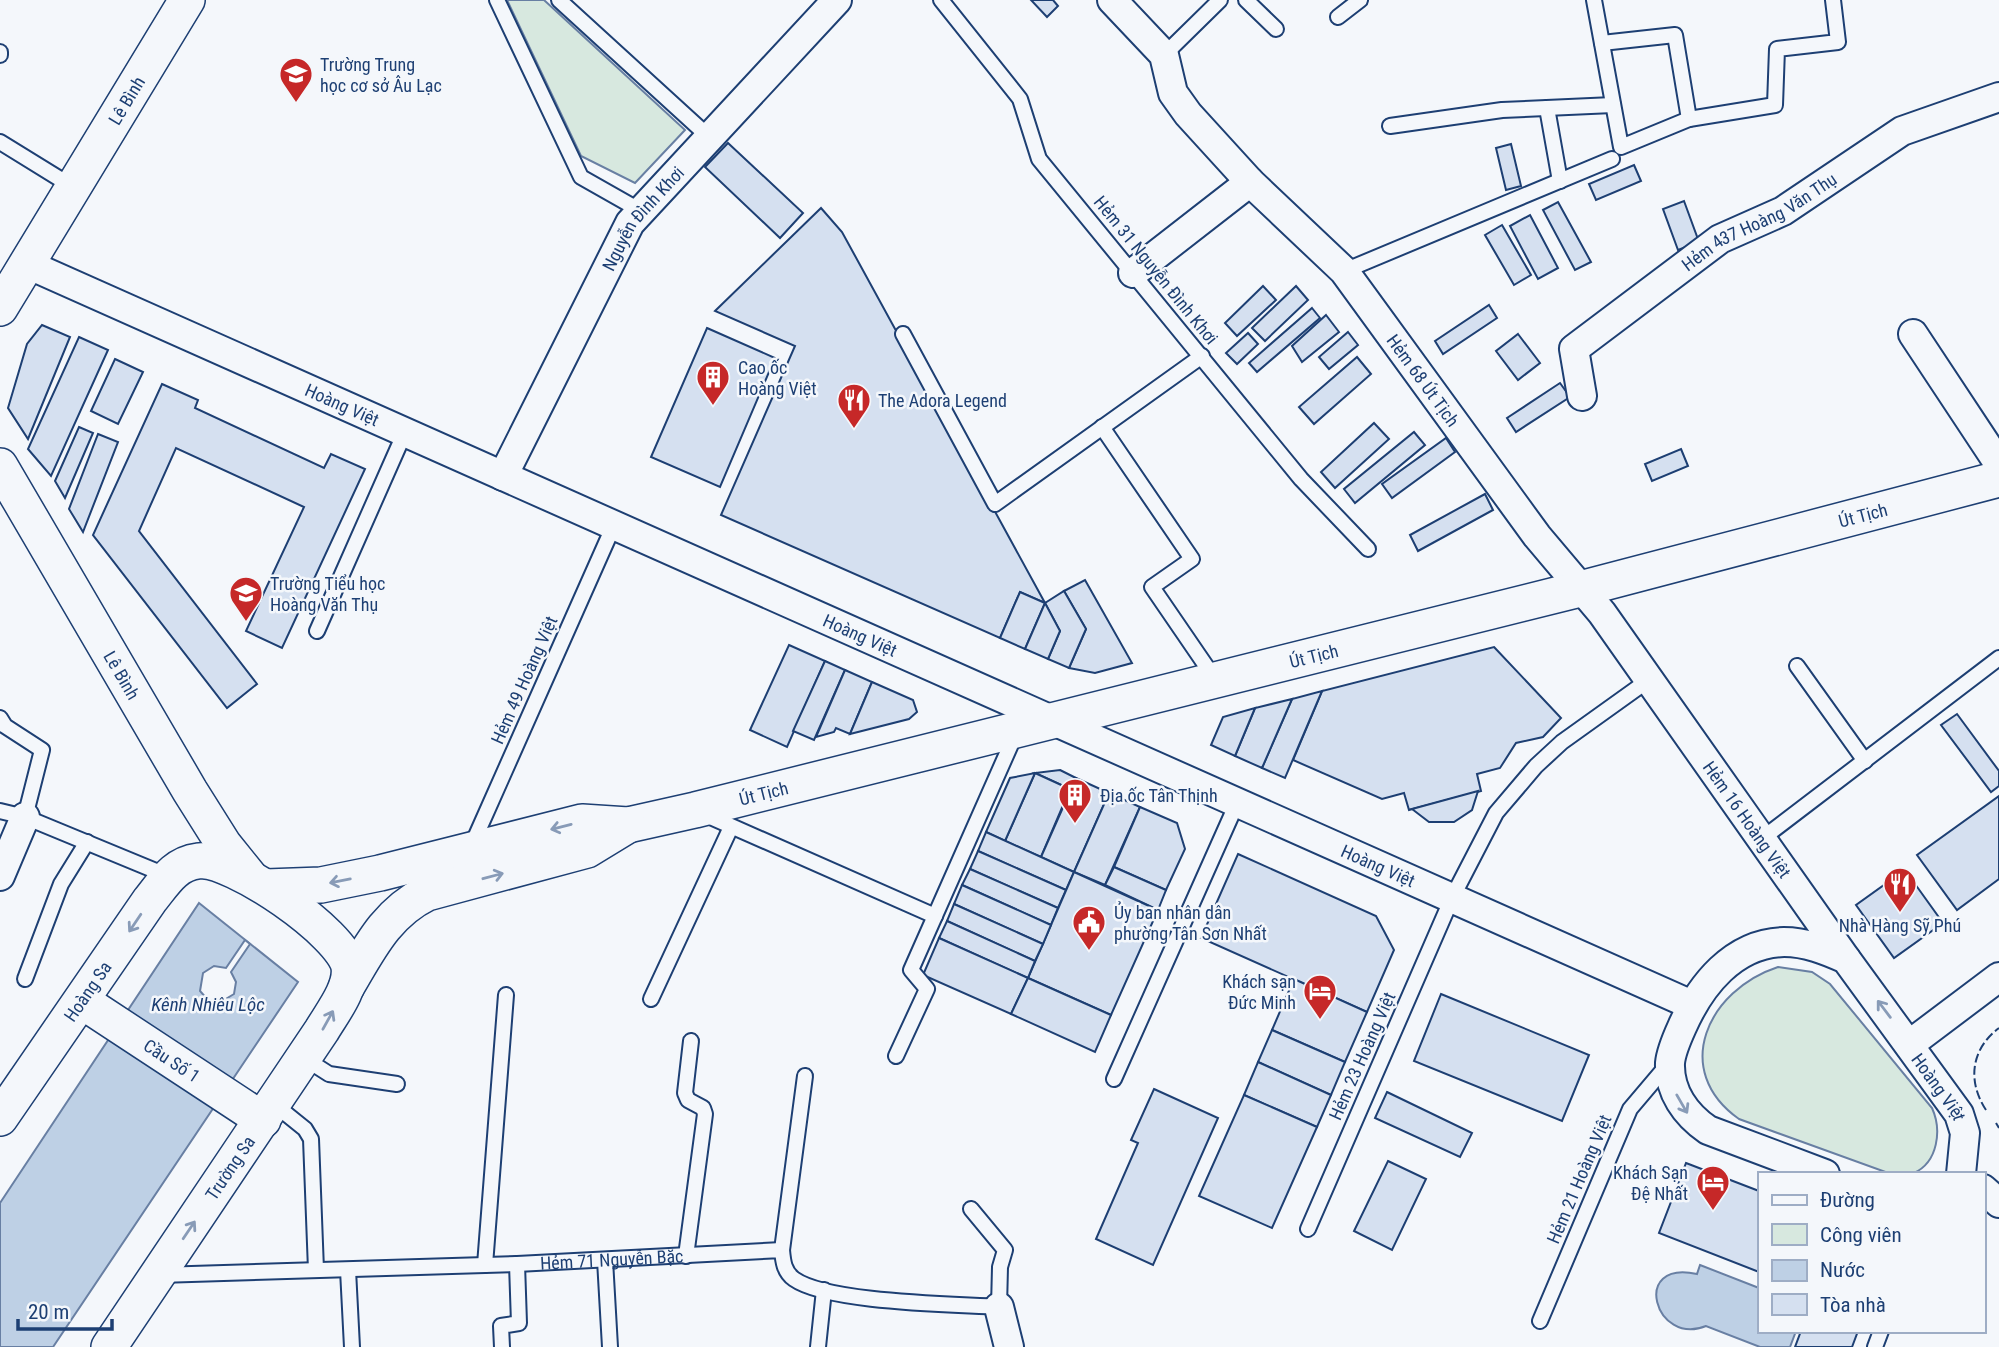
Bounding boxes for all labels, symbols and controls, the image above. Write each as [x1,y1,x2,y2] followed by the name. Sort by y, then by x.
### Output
[320,54,442,96] place label: Trường Trung học cơ sở Âu Lạc
[277,55,315,104] school or university icon: Trường Trung học cơ sở Âu Lạc
[103,72,149,128] street label: Lê Bình
[597,162,688,274] street label: Nguyễn Đình Khơi
[1677,168,1840,275] street label: Hẻm 437 Hoàng Văn Thụ
[1090,192,1222,348] street label: Hẻm 31 Nguyễn Đình Khơi
[1383,330,1464,430] street label: Hẻm 68 Út Tịch
[738,357,817,399] place label: Cao ốc Hoàng Việt
[694,358,732,407] building icon: Cao ốc Hoàng Việt
[302,379,382,430] street label: Hoàng Việt
[835,381,873,430] restaurant icon: The Adora Legend
[878,390,1007,411] place label: The Adora Legend
[1836,498,1890,531] street label: Út Tịch
[270,573,385,615] place label: Trường Tiểu học Hoàng Văn Thụ
[227,574,265,623] school or university icon: Trường Tiểu học Hoàng Văn Thụ
[820,609,900,660] street label: Hoàng Việt
[486,613,562,747] street label: Hẻm 49 Hoàng Việt
[1287,639,1340,672] street label: Út Tịch
[100,647,144,703] street label: Lê Bình
[1699,757,1796,882] street label: Hẻm 16 Hoàng Việt
[1056,776,1094,825] building icon: Địa ốc Tân Thịnh
[737,777,790,809] street label: Út Tịch
[1100,785,1218,806] place label: Địa ốc Tân Thịnh
[550,821,573,834] one-way arrow
[1338,840,1418,891] street label: Hoàng Việt
[1881,865,1919,914] restaurant icon: Nhà Hàng Sỹ Phú
[482,868,504,881] one-way arrow
[329,875,352,889] one-way arrow
[1114,901,1267,944] place label: Ủy ban nhân dân phường Tân Sơn Nhất
[1070,903,1108,952] public building icon: Ủy ban nhân dân phường Tân Sơn Nhất
[128,913,142,932] one-way arrow
[1839,915,1961,936] place label: Nhà Hàng Sỹ Phú
[59,957,115,1025] street label: Hoàng Sa
[1222,971,1296,1013] place label: Khách sạn Đức Minh
[1301,972,1339,1021] hotel icon: Khách sạn Đức Minh
[1324,989,1400,1123] street label: Hẻm 23 Hoàng Việt
[151,993,265,1016] water label: Kênh Nhiêu Lộc
[1876,1000,1891,1019] one-way arrow
[322,1010,335,1031] one-way arrow
[140,1034,204,1086] street label: Cầu Số 1
[1908,1049,1971,1123] street label: Hoàng Việt
[1676,1094,1690,1114] one-way arrow
[1542,1112,1616,1246] street label: Hẻm 21 Hoàng Việt
[201,1132,259,1204] street label: Trường Sa
[1613,1162,1688,1204] place label: Khách Sạn Đệ Nhất
[1694,1163,1732,1212] hotel icon: Khách Sạn Đệ Nhất
[1758,1172,1985,1333] legend
[1820,1188,1875,1212] text: Đường
[182,1221,196,1240] one-way arrow
[1820,1223,1902,1247] text: Công viên
[540,1245,684,1273] street label: Hẻm 71 Nguyễn Bặc
[1820,1258,1865,1282] text: Nước
[18,1288,112,1332] scale bar
[1820,1293,1886,1317] text: Tòa nhà
[28,1300,69,1324] text: 20 m

